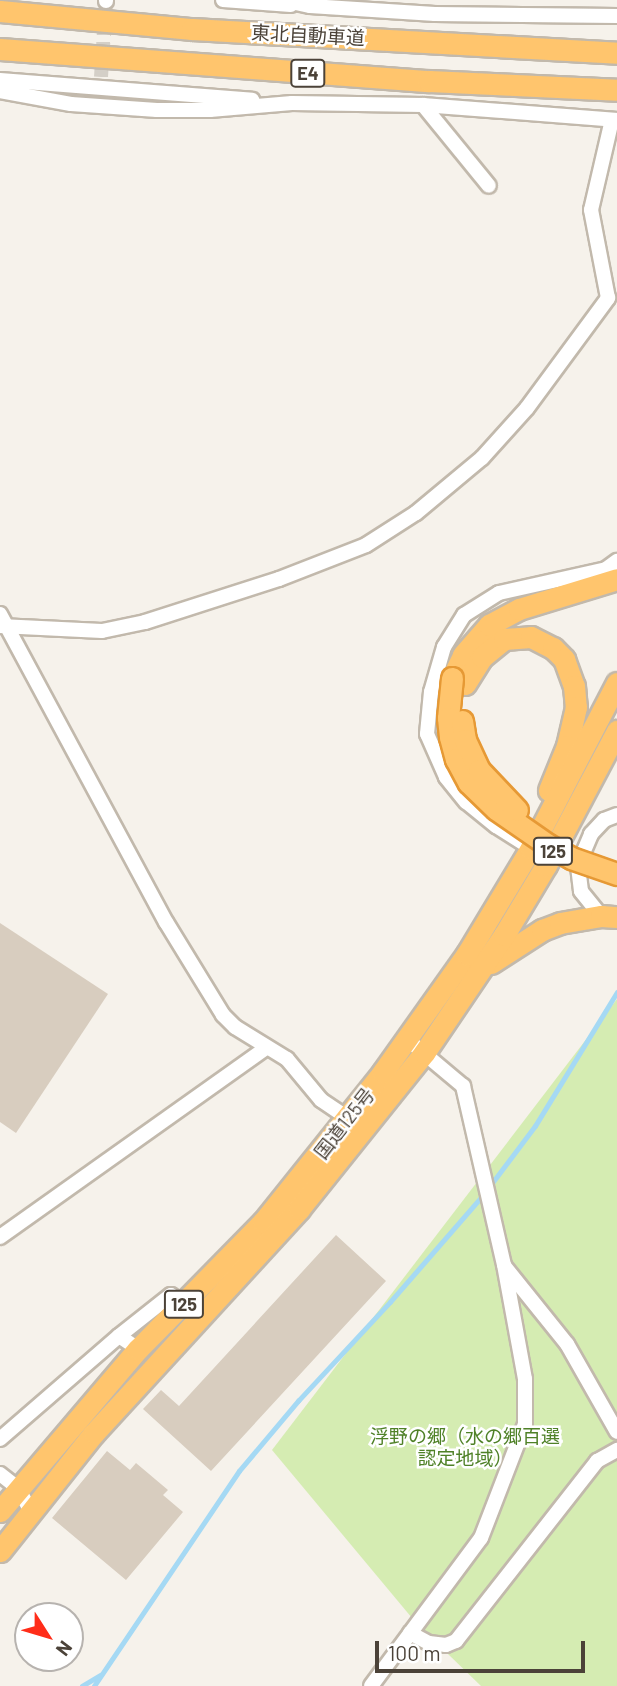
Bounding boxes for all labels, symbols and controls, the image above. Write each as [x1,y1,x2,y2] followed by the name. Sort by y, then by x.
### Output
[250,21,366,49] street label: 東北自動車道
[289,58,327,88] road number: E4
[532,836,574,866] road number: 125
[309,1083,379,1163] street label: 国道125号
[163,1289,205,1318] road number: 125
[370,1425,560,1469] park label: 浮野の郷（水の郷百選 認定地域）
[14,1602,84,1672] north arrow
[379,1626,589,1670] scale bar
[52,1637,78,1661] text: N
[388,1640,441,1665] text: 100 m

